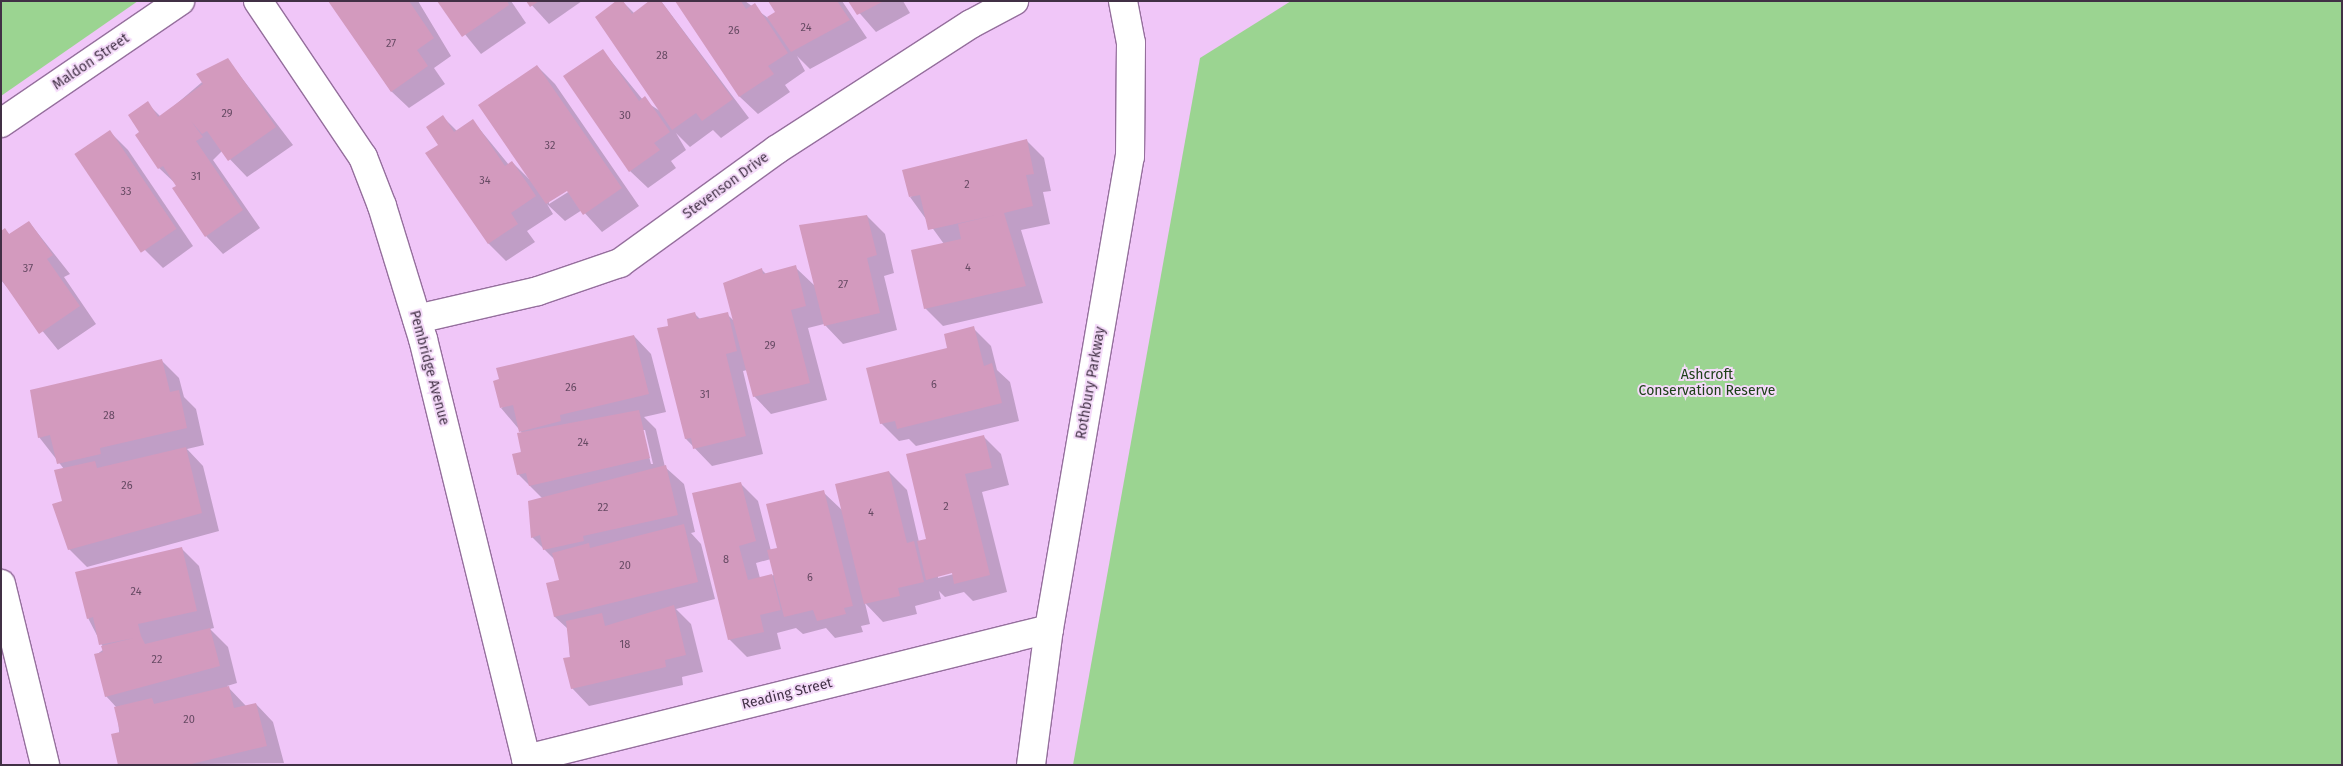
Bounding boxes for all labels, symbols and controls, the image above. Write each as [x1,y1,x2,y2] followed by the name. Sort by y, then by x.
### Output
[801,21,811,35] house number: 24
[728,24,740,38] house number: 26
[49,30,133,94] street label: Maldon Street
[386,37,396,51] house number: 27
[656,49,668,63] house number: 28
[221,107,233,121] house number: 29
[619,109,631,123] house number: 30
[545,139,555,153] house number: 32
[680,149,772,223] street label: Stevenson Drive
[191,170,201,184] house number: 31
[479,174,491,188] house number: 34
[964,178,970,192] house number: 2
[121,185,131,199] house number: 33
[965,261,971,275] house number: 4
[23,262,33,276] house number: 37
[838,278,848,292] house number: 27
[406,309,452,427] street label: Pembridge Avenue
[1073,325,1109,441] street label: Rothbury Parkway
[764,339,776,353] house number: 29
[1639,367,1775,400] park label: Ashcroft Conservation Reserve
[931,378,937,392] house number: 6
[565,381,577,395] house number: 26
[700,388,710,402] house number: 31
[103,409,115,423] house number: 28
[578,436,588,450] house number: 24
[121,479,133,493] house number: 26
[943,500,949,514] house number: 2
[598,501,608,515] house number: 22
[868,506,874,520] house number: 4
[723,553,729,567] house number: 8
[619,559,631,573] house number: 20
[807,571,813,585] house number: 6
[131,585,141,599] house number: 24
[620,638,630,652] house number: 18
[152,653,162,667] house number: 22
[740,675,834,713] street label: Reading Street
[183,713,195,727] house number: 20

